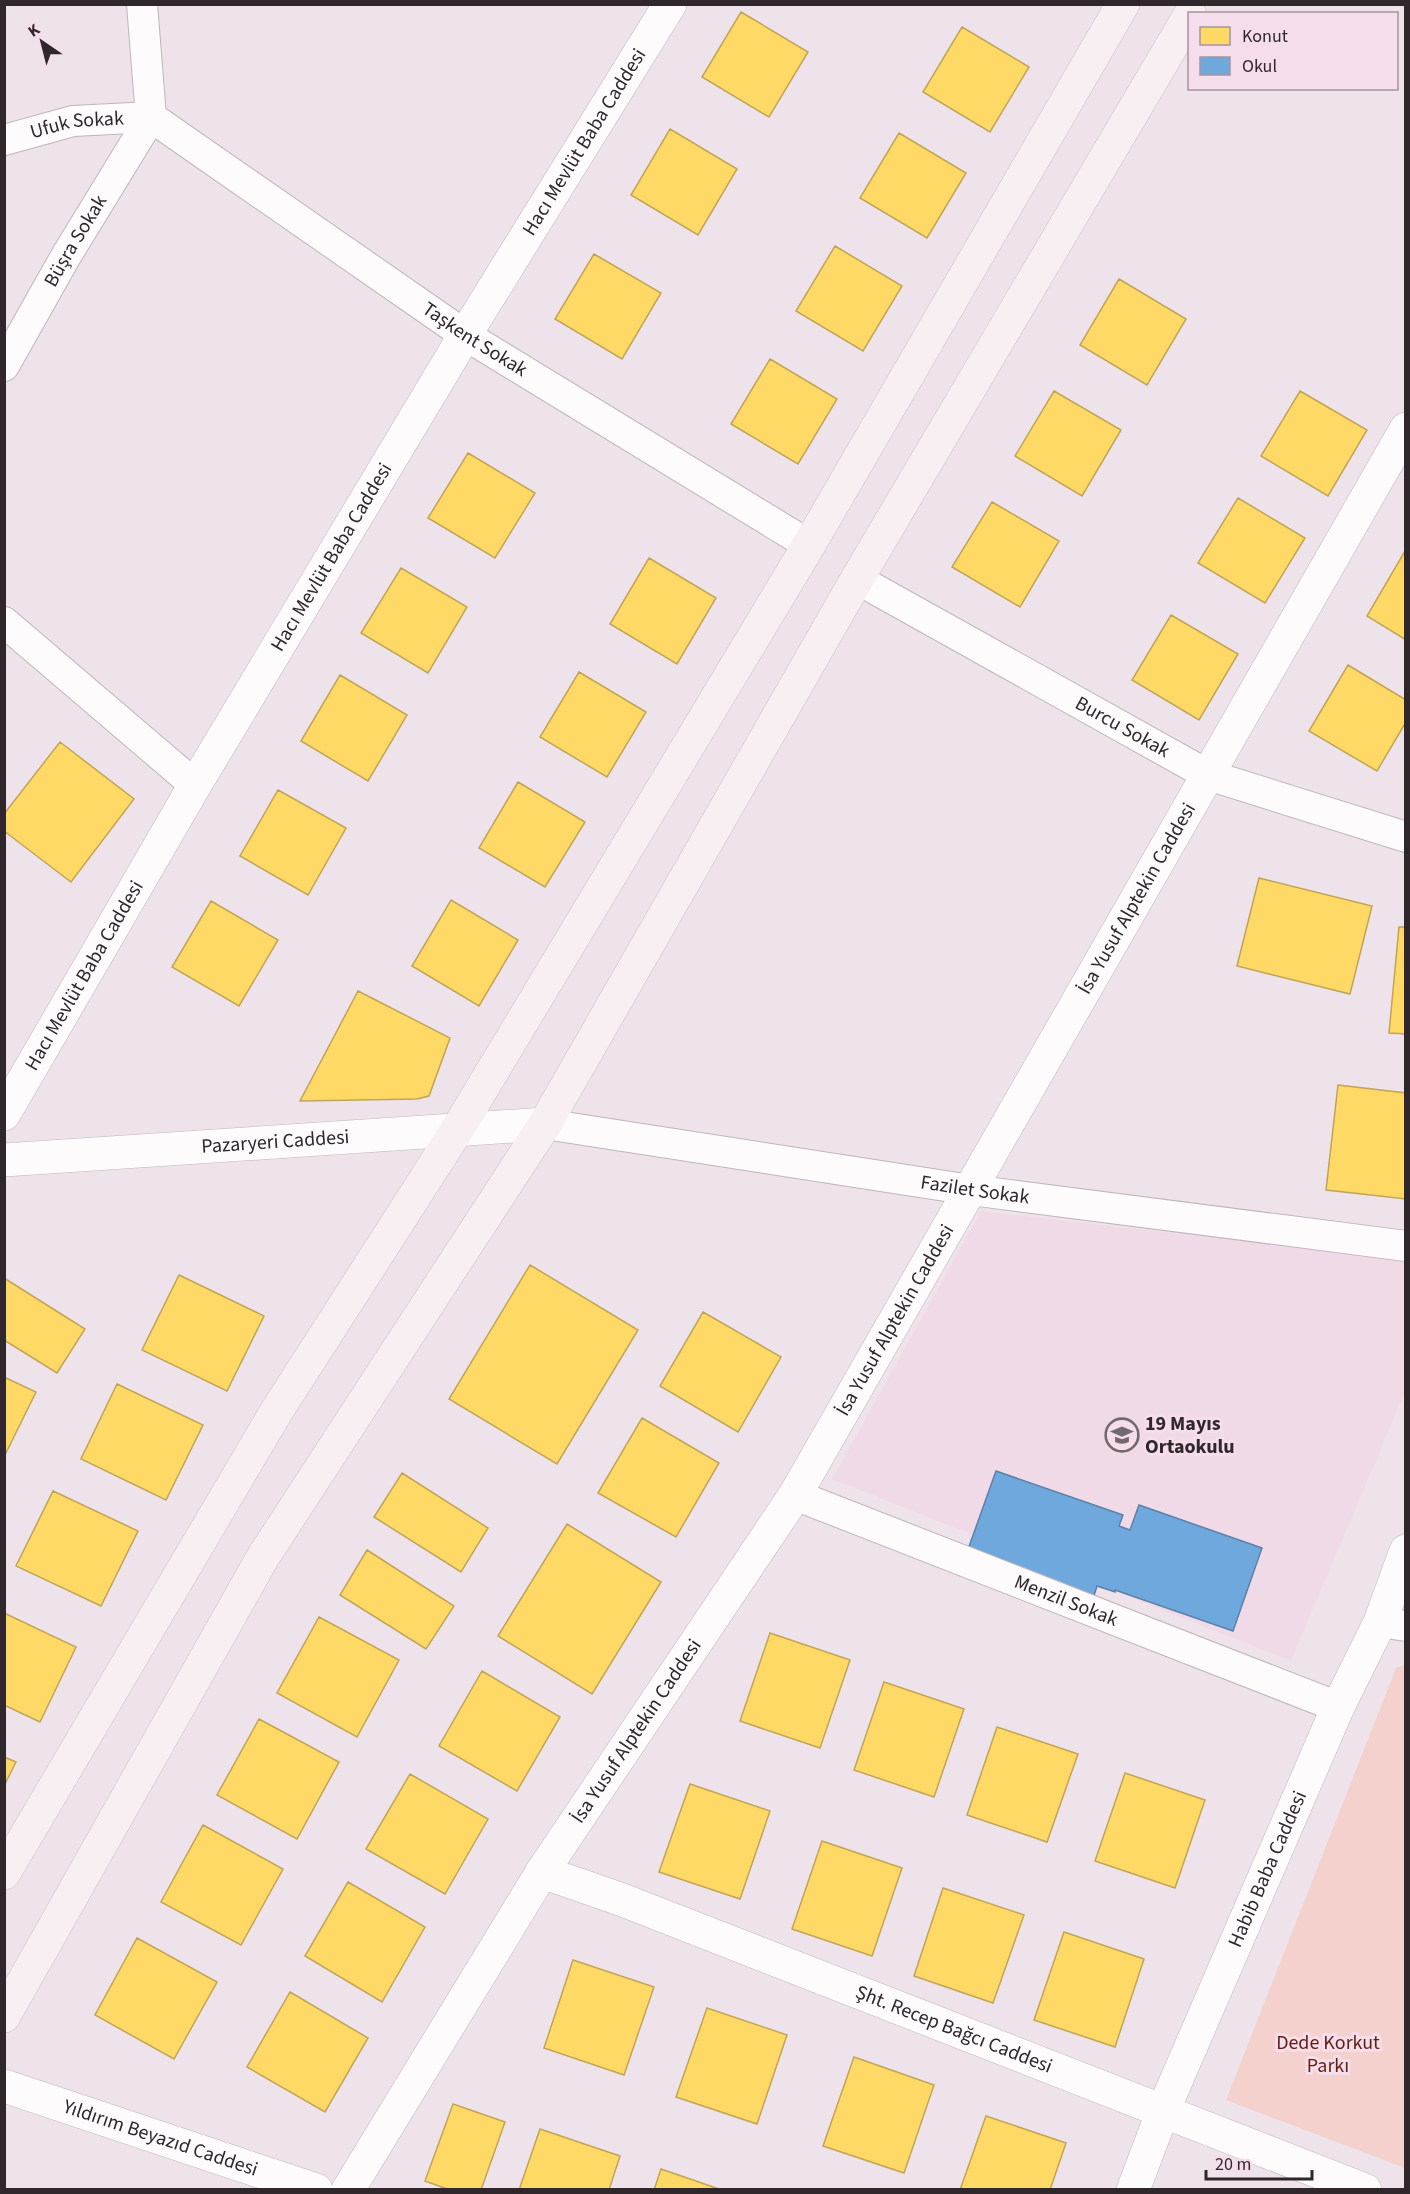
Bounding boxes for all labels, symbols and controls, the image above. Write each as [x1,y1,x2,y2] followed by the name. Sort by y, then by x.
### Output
[12,12,72,72] north arrow
[1188,12,1398,90] legend
[24,19,44,42] text: K
[1242,24,1288,49] text: Konut
[516,43,653,241] street label: Hacı Mevlüt Baba Caddesi
[1242,54,1277,79] text: Okul
[27,104,125,146] street label: Ufuk Sokak
[37,190,114,292] street label: Büşra Sokak
[416,295,533,384] street label: Taşkent Sokak
[264,458,399,657] street label: Hacı Mevlüt Baba Caddesi
[1070,689,1175,765] street label: Burcu Sokak
[1071,798,1203,999] street label: İsa Yusuf Alptekin Caddesi
[18,875,151,1076] street label: Hacı Mevlüt Baba Caddesi
[201,1123,350,1161] street label: Pazaryeri Caddesi
[919,1168,1031,1211] street label: Fazilet Sokak
[829,1219,961,1421] street label: İsa Yusuf Alptekin Caddesi
[1145,1410,1235,1461] place label: 19 Mayıs Ortaokulu
[1104,1417,1140,1453] school or university icon: 19 Mayıs Ortaokulu
[1010,1568,1122,1634] street label: Menzil Sokak
[564,1634,708,1829] street label: İsa Yusuf Alptekin Caddesi
[1222,1787,1314,1952] street label: Habib Baba Caddesi
[851,1978,1056,2080] street label: Şht. Recep Bağcı Caddesi
[1276,2029,1380,2080] park label: Dede Korkut Parkı
[59,2092,262,2184] street label: Yıldırım Beyazıd Caddesi
[1206,2143,1312,2181] scale bar
[1215,2152,1251,2177] text: 20 m

